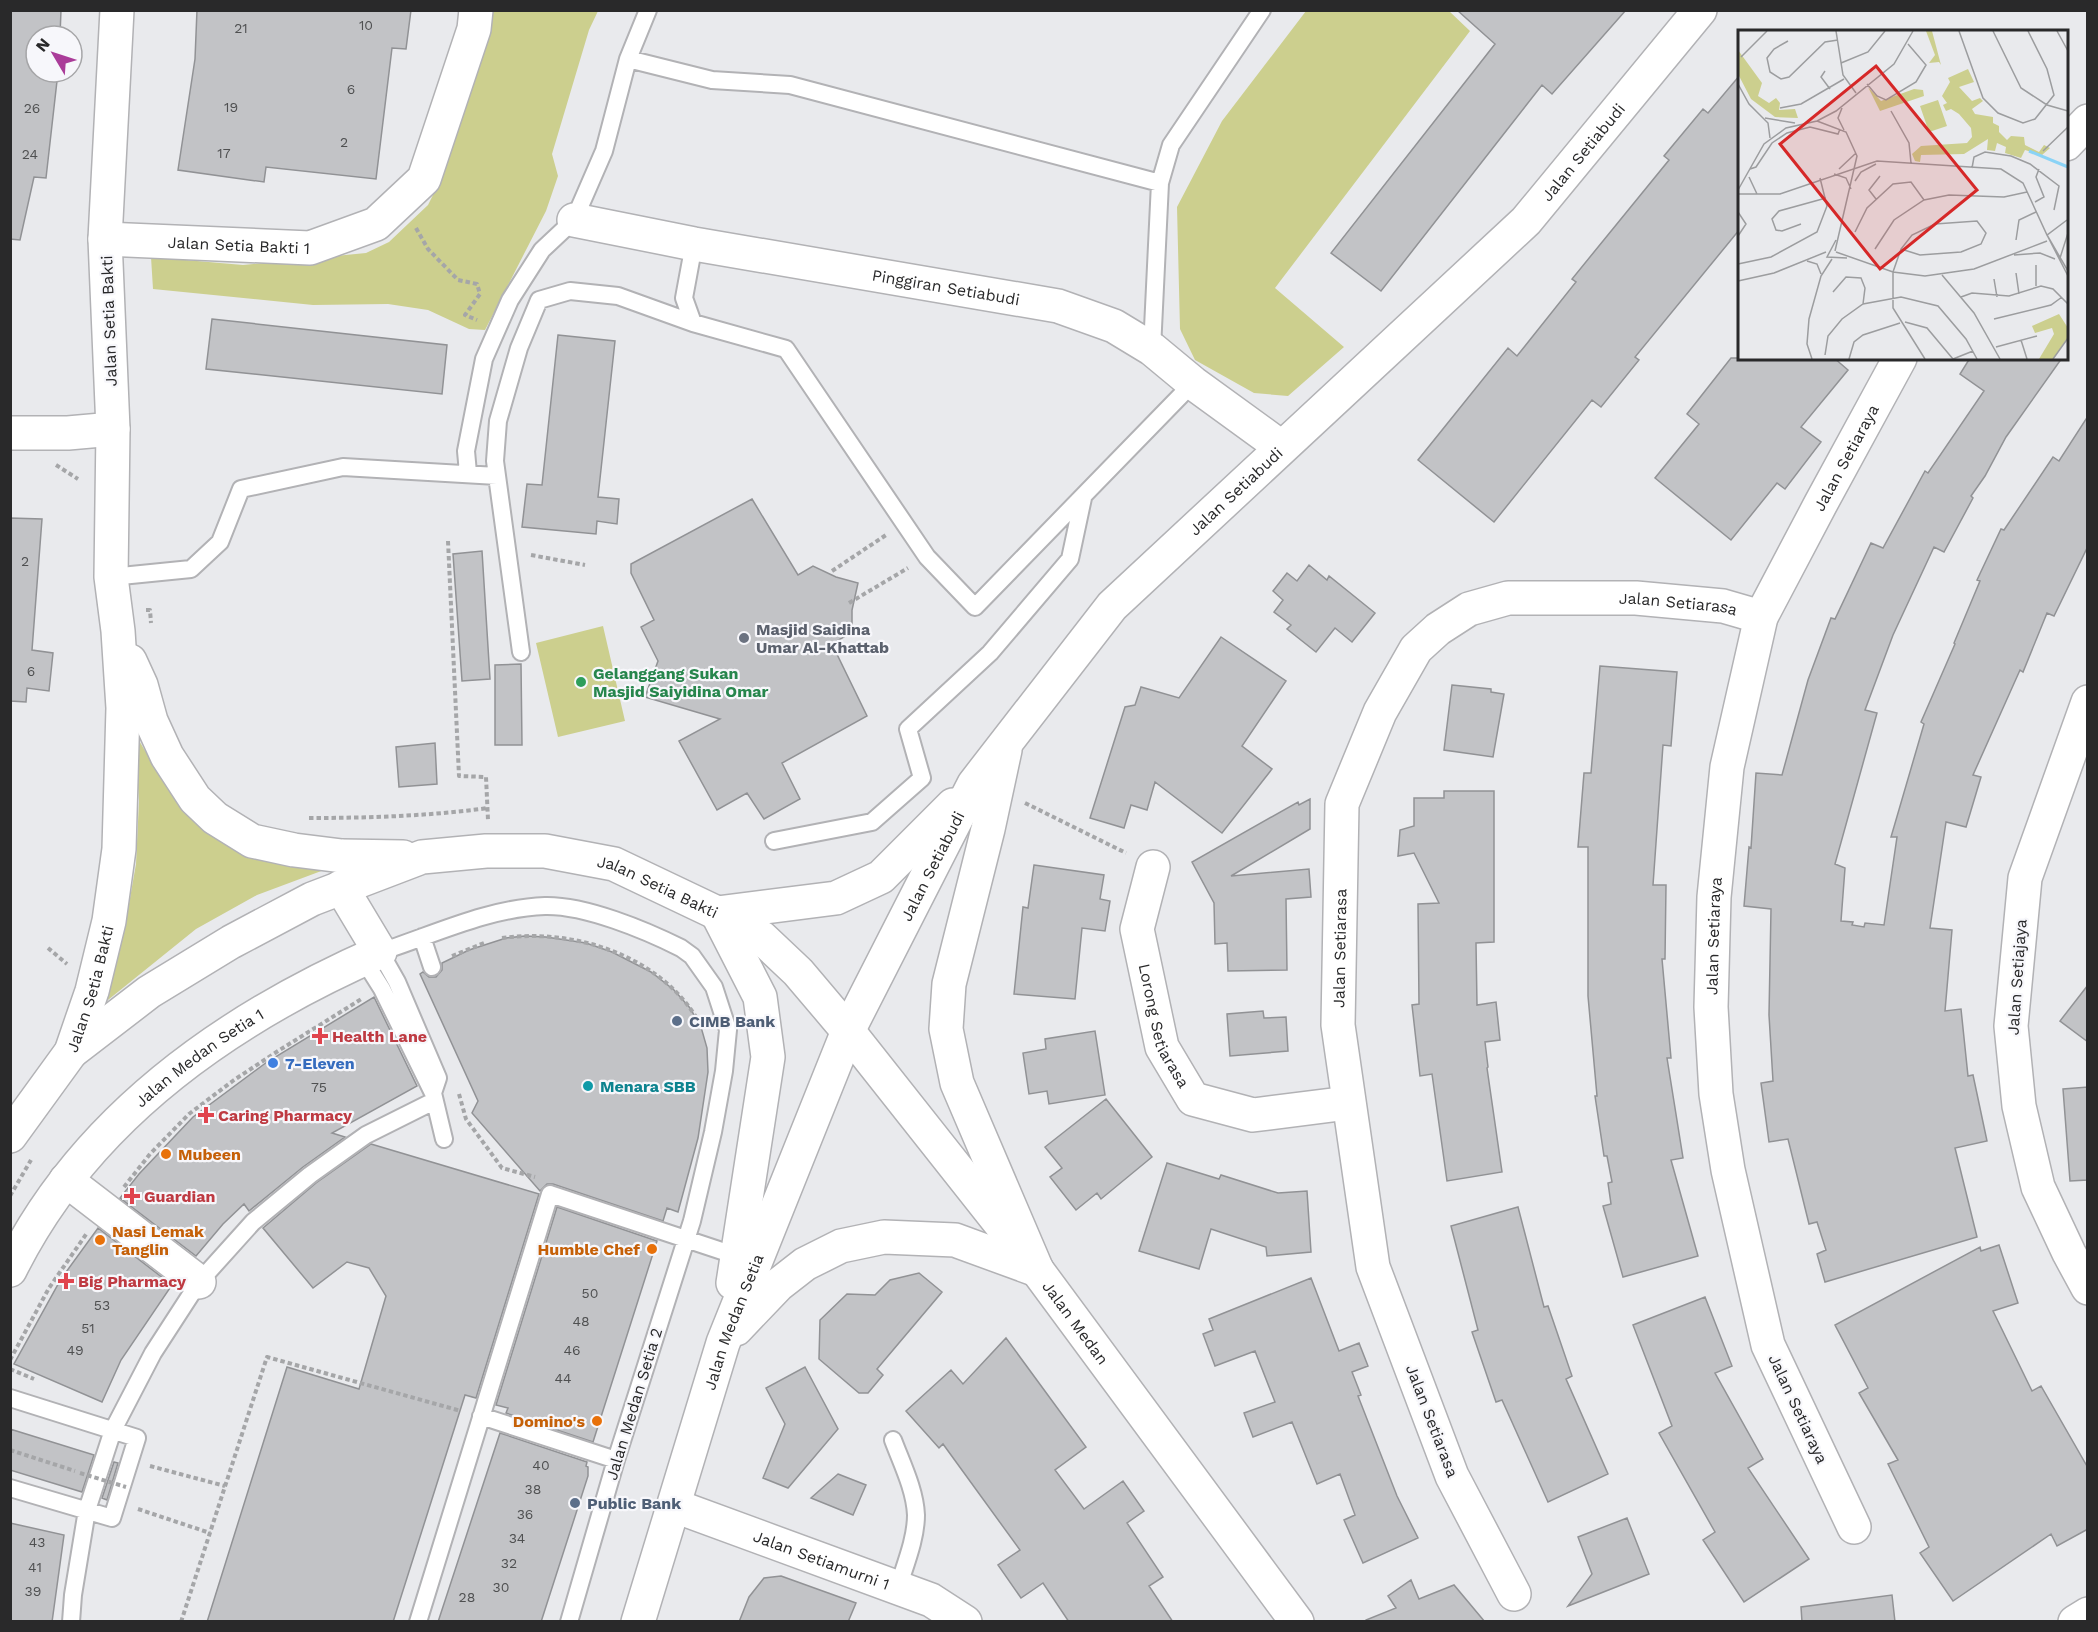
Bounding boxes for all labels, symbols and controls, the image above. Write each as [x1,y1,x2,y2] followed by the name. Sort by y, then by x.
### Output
[359,17,373,33] house number: 10
[234,20,248,36] house number: 21
[24,24,84,84] north arrow
[1738,30,2068,360] inset map
[32,34,54,55] text: N
[347,81,355,97] house number: 6
[224,99,238,115] house number: 19
[1537,99,1629,205] street label: Jalan Setiabudi
[24,100,40,116] house number: 26
[340,134,348,150] house number: 2
[217,145,231,161] house number: 17
[22,146,38,162] house number: 24
[167,232,311,257] street label: Jalan Setia Bakti 1
[97,255,121,387] street label: Jalan Setia Bakti
[871,265,1021,309] street label: Pinggiran Setiabudi
[1809,401,1882,514] street label: Jalan Setiaraya
[1185,443,1286,539] street label: Jalan Setiabudi
[21,553,29,569] house number: 2
[1619,589,1740,619] street label: Jalan Setiarasa
[756,620,889,657] place label: Masjid Saidina Umar Al-Khattab
[737,631,751,645] marker: Masjid Saidina Umar Al-Khattab
[27,663,35,679] house number: 6
[593,664,768,701] place label: Gelanggang Sukan Masjid Saiyidina Omar
[574,675,588,689] marker: Gelanggang Sukan Masjid Saiyidina Omar
[896,808,968,924] street label: Jalan Setiabudi
[596,852,721,922] street label: Jalan Setia Bakti
[1702,876,1725,995] street label: Jalan Setiaraya
[1329,888,1350,1008] street label: Jalan Setiarasa
[2003,918,2031,1036] street label: Jalan Setiajaya
[62,923,117,1055] street label: Jalan Setia Bakti
[1135,962,1194,1091] street label: Lorong Setiarasa
[131,1004,267,1111] street label: Jalan Medan Setia 1
[689,1012,775,1031] place label: CIMB Bank
[670,1014,684,1028] marker: CIMB Bank
[332,1027,427,1046] place label: Health Lane
[313,1029,327,1043] marker: Health Lane
[285,1054,355,1073] place label: 7-Eleven
[266,1056,280,1070] marker: 7-Eleven
[600,1077,696,1096] place label: Menara SBB
[311,1079,327,1095] house number: 75
[581,1079,595,1093] marker: Menara SBB
[218,1106,353,1125] place label: Caring Pharmacy
[199,1108,213,1122] marker: Caring Pharmacy
[178,1145,241,1164] place label: Mubeen
[159,1147,173,1161] marker: Mubeen
[144,1187,215,1206] place label: Guardian
[125,1189,139,1203] marker: Guardian
[112,1222,204,1259] place label: Nasi Lemak Tanglin
[93,1233,107,1247] marker: Nasi Lemak Tanglin
[537,1240,640,1259] place label: Humble Chef
[645,1242,659,1256] marker: Humble Chef
[700,1251,767,1392] street label: Jalan Medan Setia
[78,1272,187,1291] place label: Big Pharmacy
[59,1274,73,1288] marker: Big Pharmacy
[1039,1277,1113,1368] street label: Jalan Medan
[582,1285,598,1301] house number: 50
[94,1297,110,1313] house number: 53
[572,1313,590,1329] house number: 48
[81,1320,95,1336] house number: 51
[602,1326,666,1482] street label: Jalan Medan Setia 2
[66,1342,84,1358] house number: 49
[563,1342,581,1358] house number: 46
[1764,1351,1832,1467] street label: Jalan Setiaraya
[1402,1362,1462,1480] street label: Jalan Setiarasa
[554,1370,572,1386] house number: 44
[513,1412,585,1431] place label: Domino's
[590,1414,604,1428] marker: Domino's
[532,1457,550,1473] house number: 40
[525,1481,541,1497] house number: 38
[587,1494,681,1513] place label: Public Bank
[568,1496,582,1510] marker: Public Bank
[517,1506,533,1522] house number: 36
[751,1526,892,1593] street label: Jalan Setiamurni 1
[509,1530,525,1546] house number: 34
[29,1534,45,1550] house number: 43
[501,1555,517,1571] house number: 32
[28,1559,42,1575] house number: 41
[493,1579,509,1595] house number: 30
[25,1583,41,1599] house number: 39
[459,1589,475,1605] house number: 28

